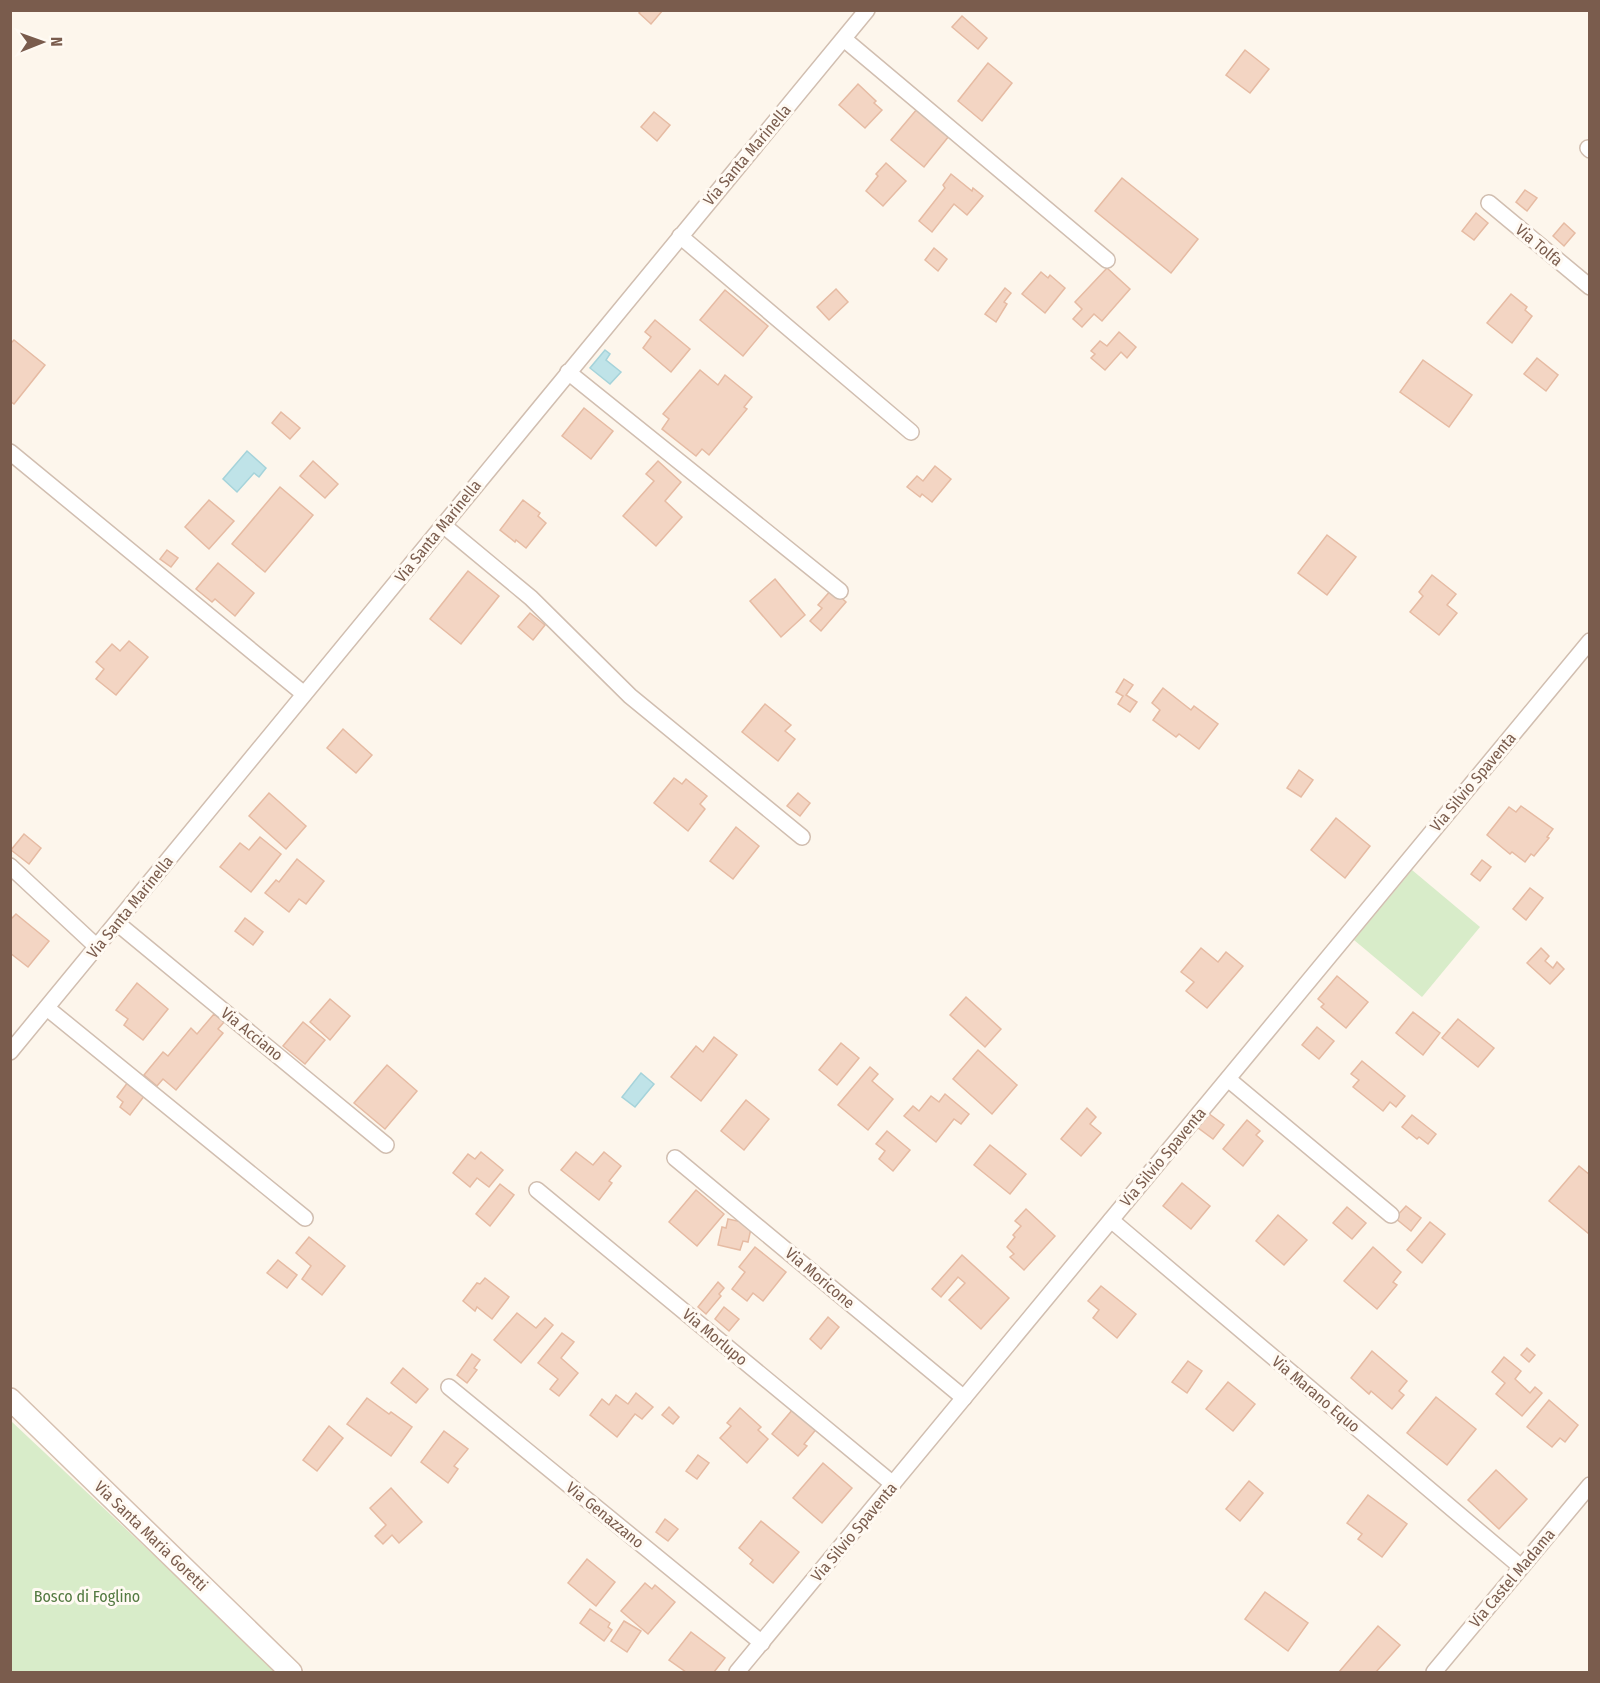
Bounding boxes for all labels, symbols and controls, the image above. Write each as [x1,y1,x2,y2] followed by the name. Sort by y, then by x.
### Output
[12,12,72,72] north arrow
[47,37,66,47] text: N
[699,100,795,209] street label: Via Santa Marinella
[1512,220,1566,270] street label: Via Tolfa
[391,476,485,586] street label: Via Santa Marinella
[1426,729,1520,835] street label: Via Silvio Spaventa
[83,852,177,962] street label: Via Santa Marinella
[217,1003,287,1065] street label: Via Acciano
[1116,1104,1210,1210] street label: Via Silvio Spaventa
[782,1244,859,1312] street label: Via Moricone
[679,1304,751,1370] street label: Via Morlupo
[1268,1352,1364,1436] street label: Via Marano Equo
[90,1477,212,1595] street label: Via Santa Maria Goretti
[562,1478,648,1552] street label: Via Genazzano
[807,1479,901,1585] street label: Via Silvio Spaventa
[1465,1525,1559,1631] street label: Via Castel Madama
[34,1587,140,1606] park label: Bosco di Foglino

